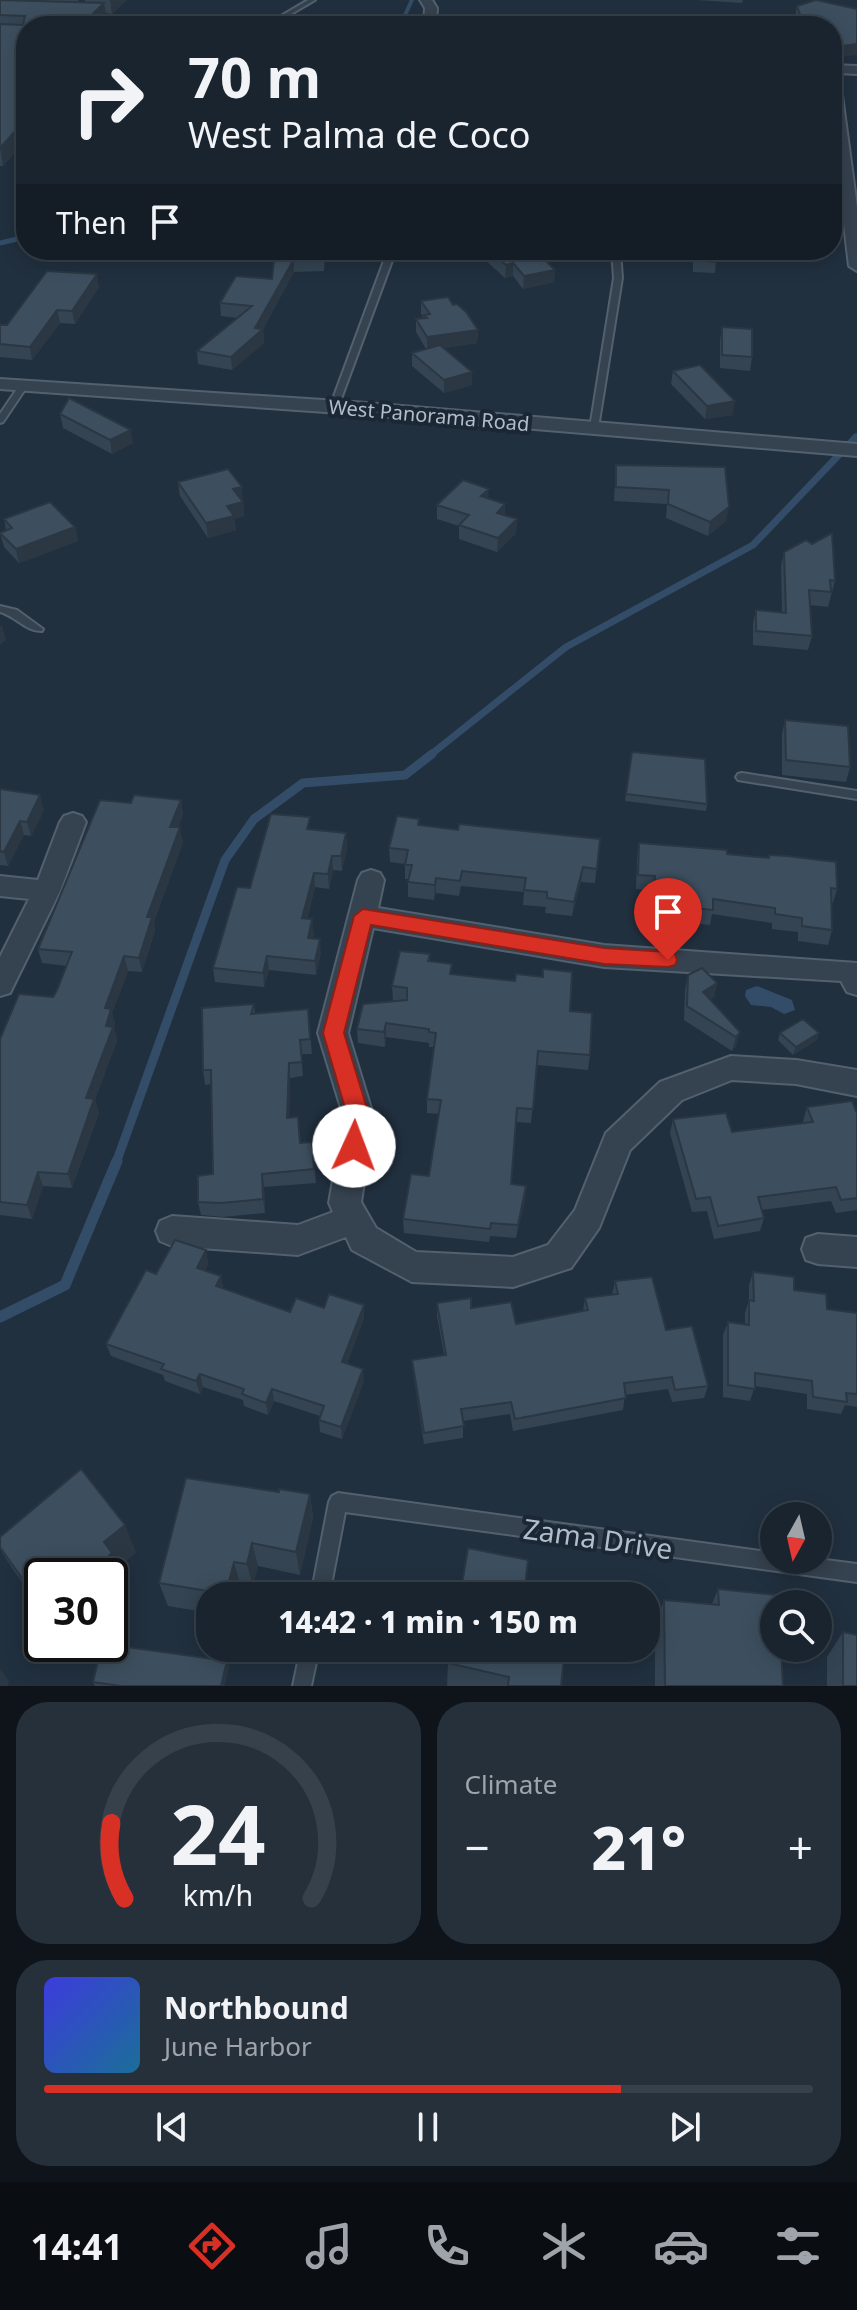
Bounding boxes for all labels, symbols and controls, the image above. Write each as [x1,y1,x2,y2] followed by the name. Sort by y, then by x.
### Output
[188,38,321,114] text: 70 m
[56,48,160,152] icon: right
[188,110,531,159] text: West Palma de Coco
[143,200,187,244] icon: arrive
[56,202,127,243] text: Then
[327,393,531,437] street label: West Panorama Road
[634,878,702,960] pin
[646,890,690,934] icon: arrive
[312,1104,396,1188] position arrow
[760,1502,832,1574] north arrow
[760,1502,832,1662] map controls
[521,1509,675,1567] street label: Zama Drive
[24,1558,128,1662] speed limit sign: 30
[760,1590,832,1662] button: search
[278,1601,578,1642] text: 14:42 · 1 min · 150 m
[465,1766,557,1802] text: Climate
[171,1776,266,1889] text: 24
[591,1806,686,1888] text: 21°
[465,1817,490,1877] text: −
[788,1817,813,1877] text: +
[183,1875,253,1914] text: km/h
[164,1987,349,2028] text: Northbound
[164,2028,312,2064] text: June Harbor
[150,2105,194,2149] icon: previous
[406,2105,450,2149] icon: pause
[663,2105,707,2149] icon: next
[184,2218,240,2274] icon: directions
[301,2218,357,2274] icon: music
[419,2218,475,2274] icon: phone
[536,2218,592,2274] icon: climate
[653,2218,709,2274] icon: car
[770,2218,826,2274] icon: filters
[31,2222,123,2271] text: 14:41

